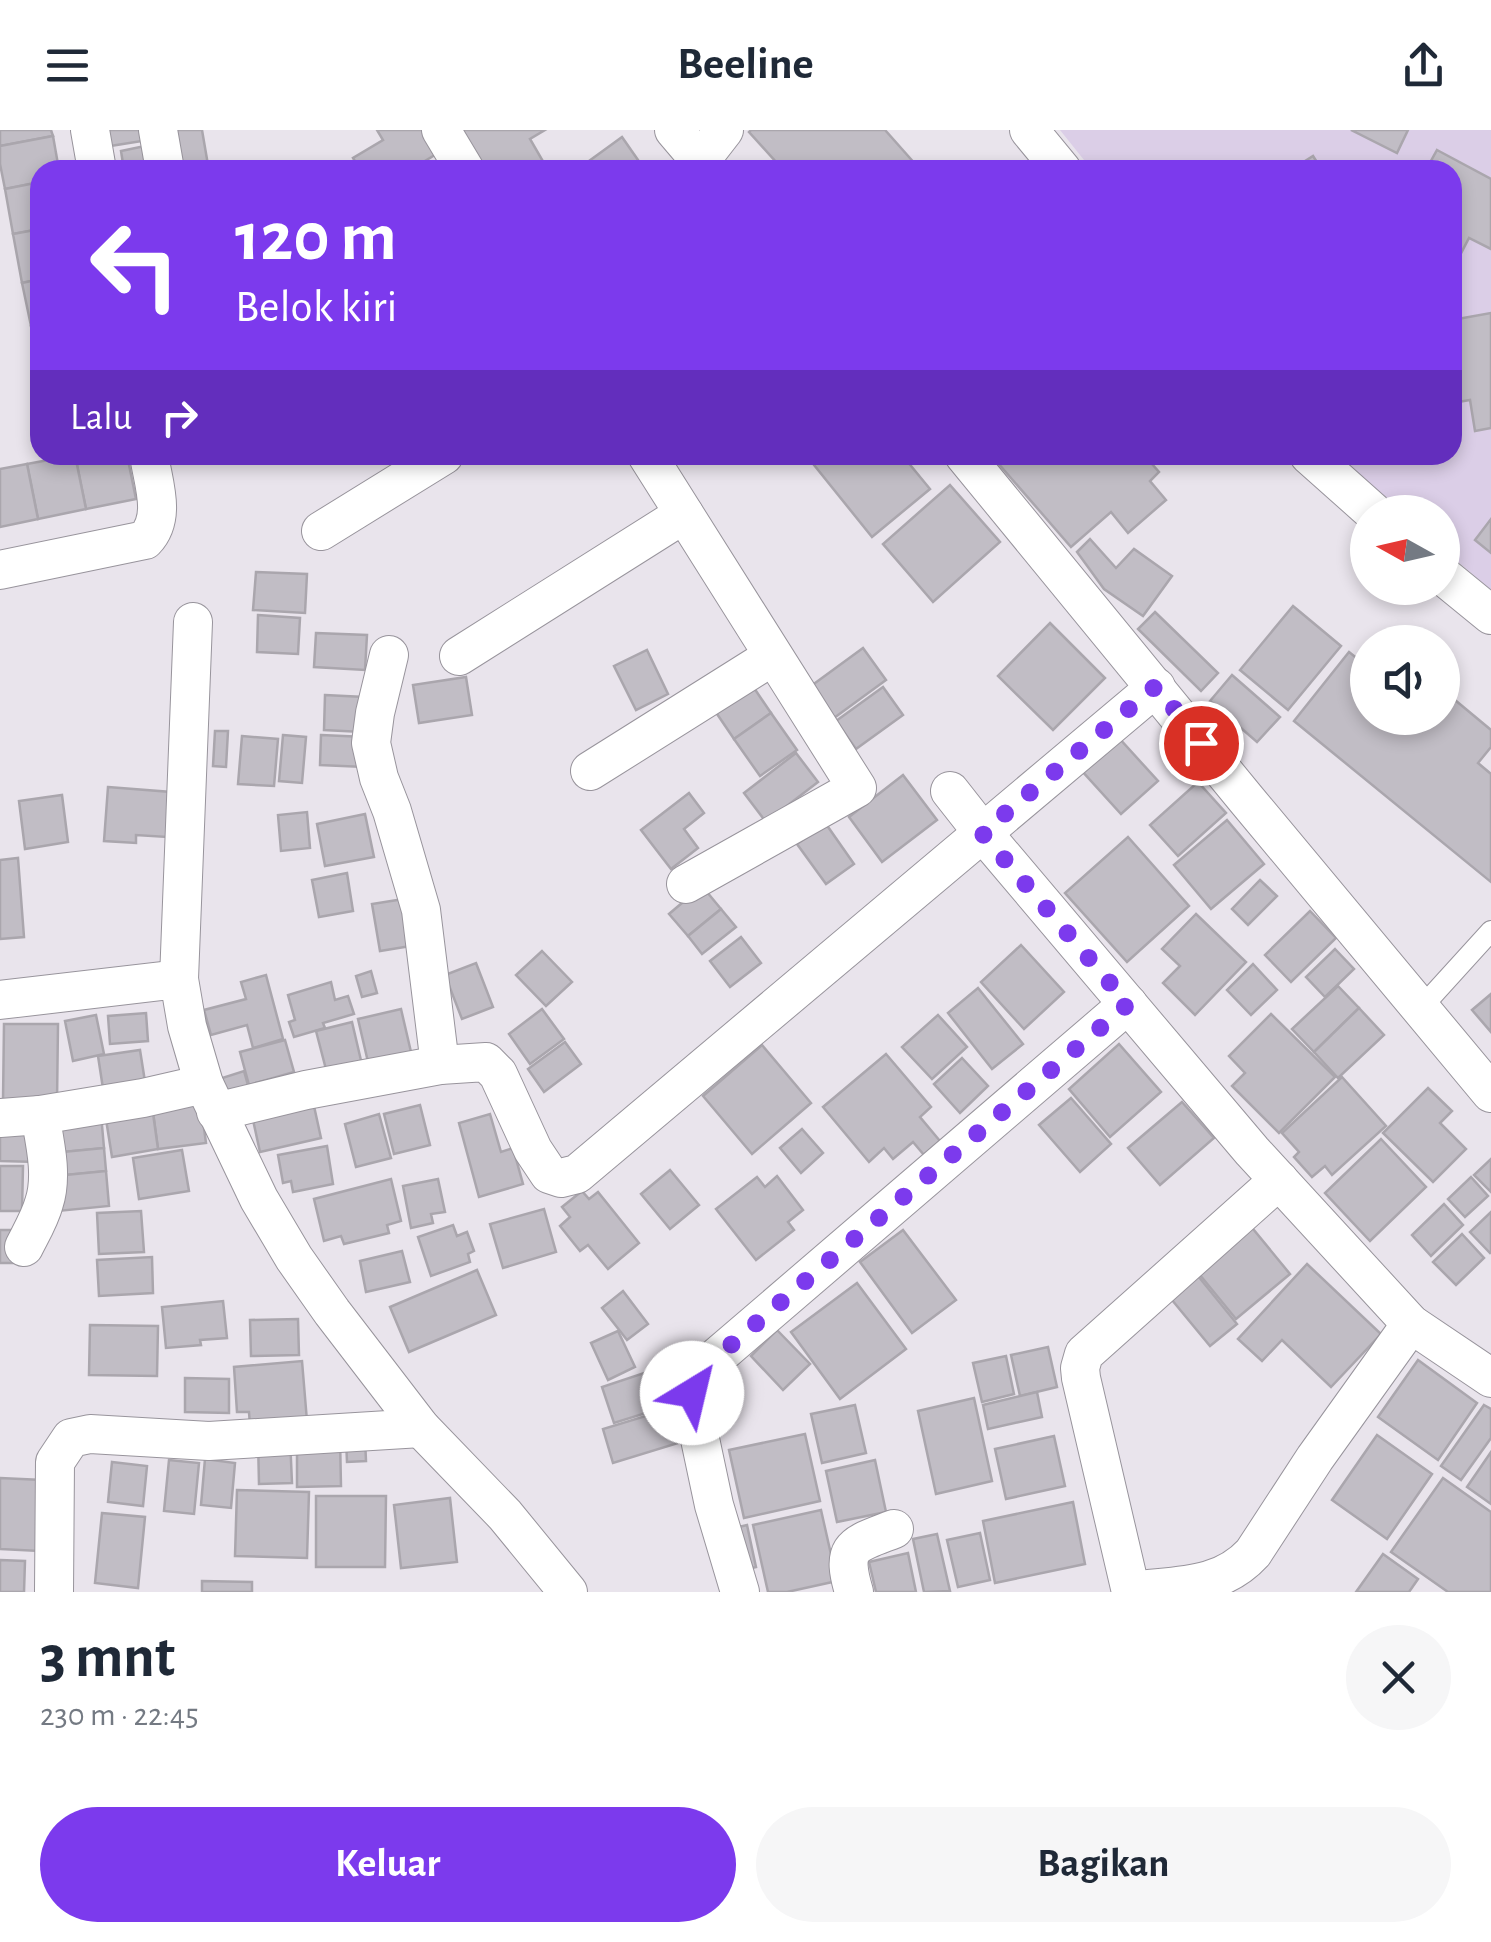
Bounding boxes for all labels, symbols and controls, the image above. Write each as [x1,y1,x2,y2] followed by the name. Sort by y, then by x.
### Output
[40,38,95,93] icon: menu
[1396,38,1451,93] icon: share
[677,42,814,87] text: Beeline
[70,200,200,330] icon: left
[235,203,397,273] text: 120 m
[235,285,397,330] text: Belok kiri
[152,390,207,445] icon: right
[70,399,132,437] text: Lalu
[1350,495,1460,605] north arrow
[1350,495,1460,735] map controls
[1350,625,1460,735] button: sound
[1159,701,1244,786] pin
[1174,716,1229,771] icon: arrive
[640,1341,744,1445] position arrow
[1346,1625,1451,1730] button: close
[40,1628,175,1688] text: 3 mnt
[40,1699,199,1731] text: 230 m · 22:45
[40,1807,736,1922] button: Keluar
[756,1807,1451,1922] button: Bagikan

